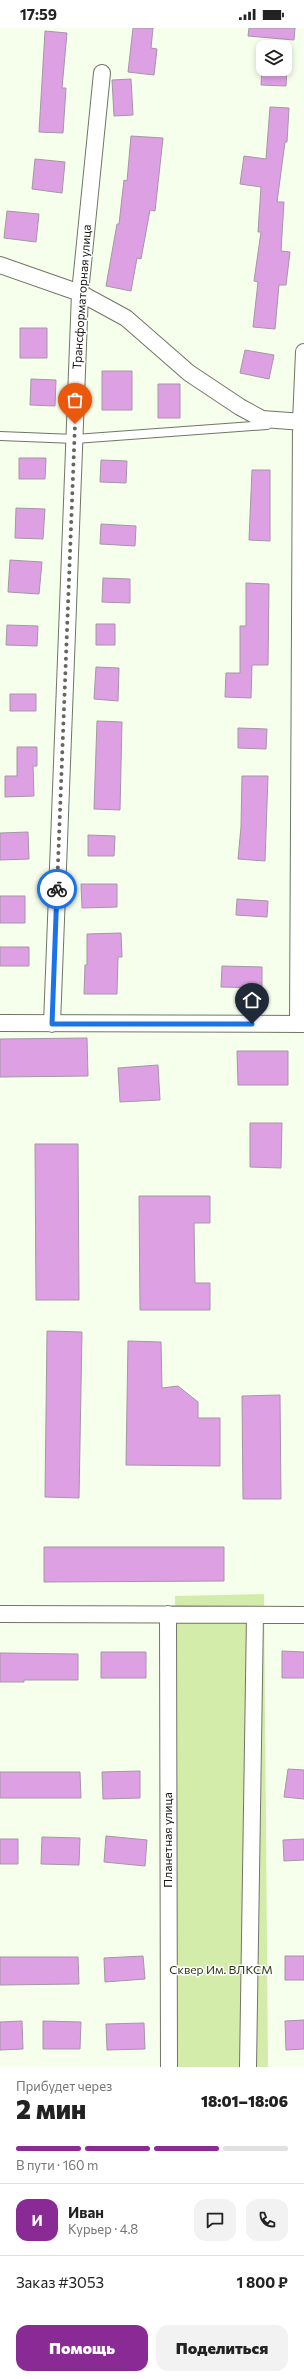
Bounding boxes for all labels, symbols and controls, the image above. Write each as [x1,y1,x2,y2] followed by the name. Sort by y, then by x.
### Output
[20,5,57,23] text: 17:59
[256,40,292,76] map controls
[256,40,292,76] button: layers
[69,224,93,370] street label: Трансформаторная улица
[58,383,92,424] pin
[64,389,86,411] icon: bag
[37,869,77,909] courier
[46,878,68,900] icon: bike
[235,983,269,1024] pin
[241,989,263,1011] icon: home
[160,1792,174,1888] street label: Планетная улица
[169,1962,273,1976] park label: Сквер Им. ВЛКСМ
[16,2078,112,2094] text: Прибудет через
[201,2092,288,2110] text: 18:01–18:06
[16,2093,86,2124] text: 2 мин
[16,2157,98,2173] text: В пути · 160 m
[194,2199,236,2241] button: chat
[246,2199,288,2241] button: phone
[68,2203,104,2221] text: Иван
[31,2211,43,2229] text: И
[68,2221,138,2237] text: Курьер · 4.8
[16,2273,104,2291] text: Заказ #3053
[236,2273,288,2291] text: 1 800 ₽
[16,2325,148,2371] button: Помощь
[156,2325,288,2371] button: Поделиться

